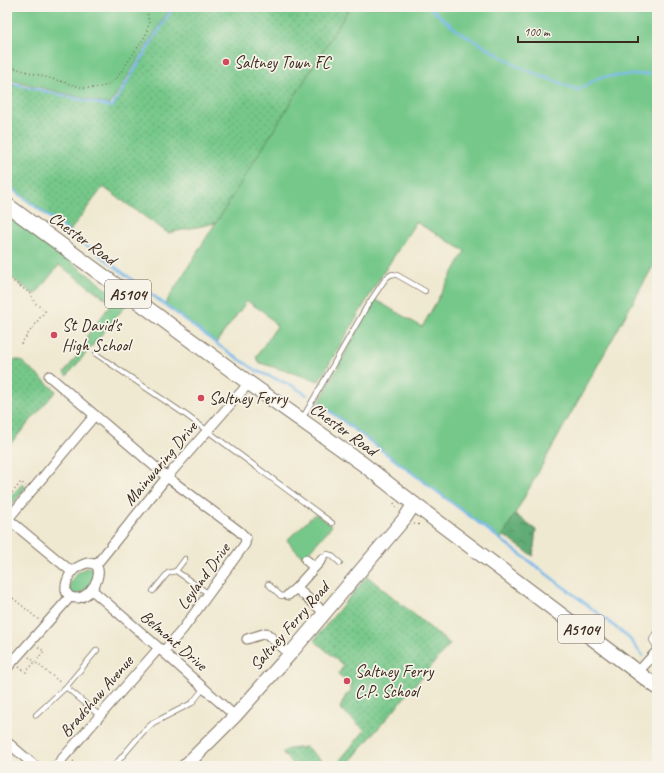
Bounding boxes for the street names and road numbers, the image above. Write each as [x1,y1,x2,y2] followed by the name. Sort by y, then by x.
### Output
[45,207,123,272] street label: Chester Road
[105,280,151,308] road number: A5104
[306,398,384,463] street label: Chester Road
[119,416,203,510] street label: Mainwaring Drive
[172,538,235,614] street label: Leyland Drive
[245,575,336,675] street label: Saltney Ferry Road
[136,606,212,676] street label: Belmont Drive
[558,615,604,643] road number: A5104
[55,650,139,741] street label: Bradshaw Avenue

